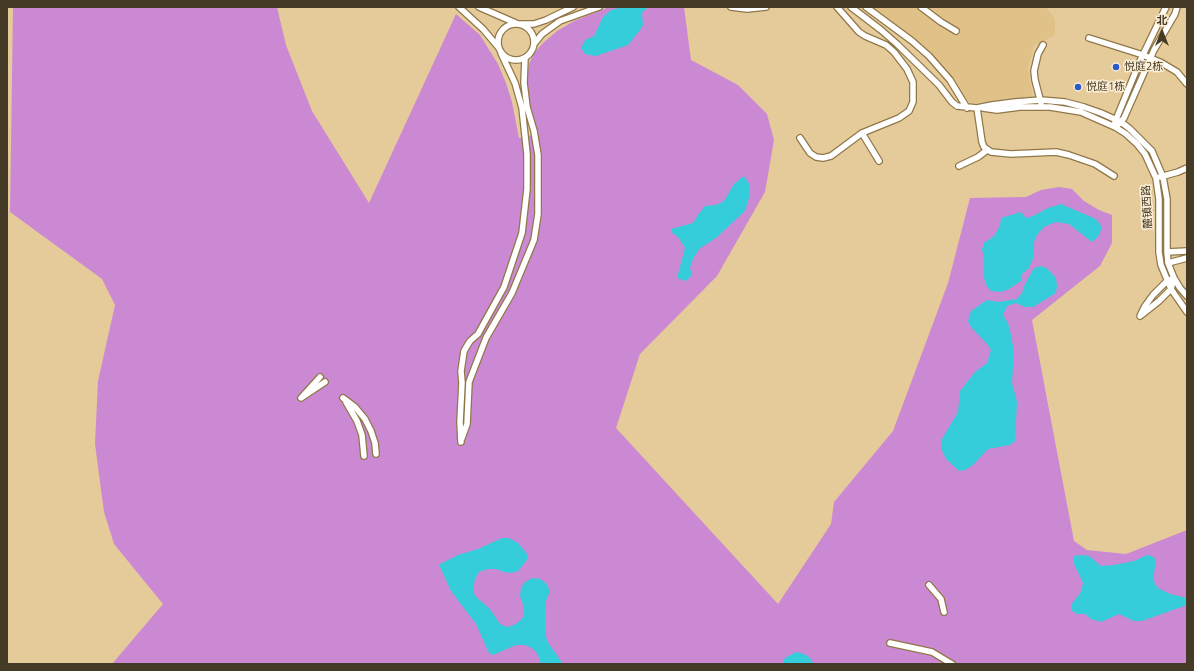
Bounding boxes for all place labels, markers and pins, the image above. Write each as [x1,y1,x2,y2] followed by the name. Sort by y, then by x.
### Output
[1124,60,1163,74] place label: 悦庭2栋
[1111,62,1121,72] marker: 悦庭2栋
[1086,80,1125,94] place label: 悦庭1栋
[1073,82,1083,92] marker: 悦庭1栋

